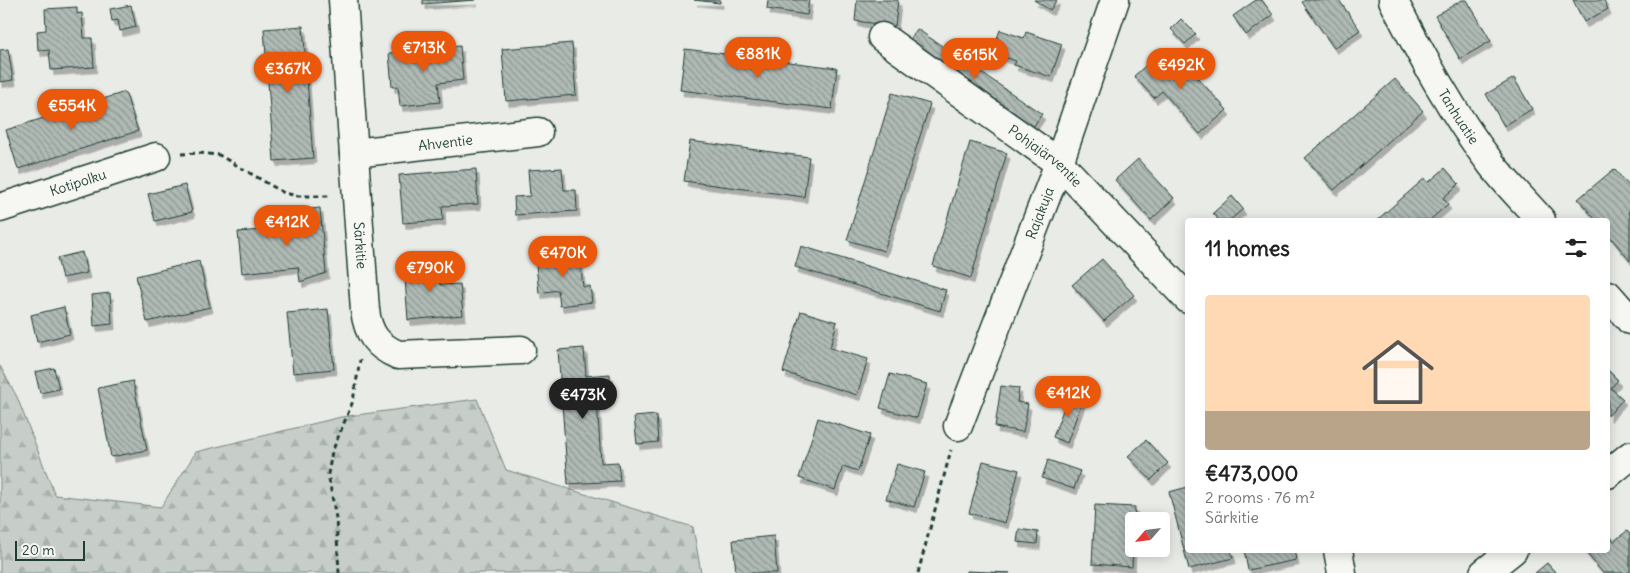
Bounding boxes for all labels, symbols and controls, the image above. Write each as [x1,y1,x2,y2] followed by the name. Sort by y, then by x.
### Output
[389,30,459,73] pin: €713K
[723,36,793,79] pin: €881K
[402,37,446,57] text: €713K
[940,38,1010,80] pin: €615K
[736,43,780,63] text: €881K
[953,44,997,64] text: €615K
[1146,48,1216,90] pin: €492K
[253,52,323,94] pin: €367K
[1157,54,1205,74] text: €492K
[265,58,311,78] text: €367K
[1434,86,1483,148] street label: Tanhuatie
[37,88,107,131] pin: €554K
[48,95,96,115] text: €554K
[1005,121,1086,191] street label: Pohjajärventie
[417,131,474,155] street label: Ahventie
[47,165,109,200] street label: Kotipolku
[1022,185,1058,242] street label: Rajakuja
[252,204,322,247] pin: €412K
[265,211,309,231] text: €412K
[350,221,371,270] street label: Särkitie
[1562,234,1590,262] icon: filters
[1205,235,1290,262] text: 11 homes
[528,236,598,278] pin: €470K
[539,242,587,262] text: €470K
[395,250,465,293] pin: €790K
[406,257,454,277] text: €790K
[1353,327,1443,417] icon: home
[1033,376,1103,418] pin: €412K
[548,378,618,420] pin: €473K
[1046,382,1090,402] text: €412K
[560,384,606,404] text: €473K
[1205,460,1298,487] text: €473,000
[1205,487,1315,507] text: 2 rooms · 76 m²
[1205,507,1259,527] text: Särkitie
[1125,512,1170,558] north arrow
[1125,512,1170,557] map controls
[15,538,85,561] scale bar
[22,541,55,559] text: 20 m

